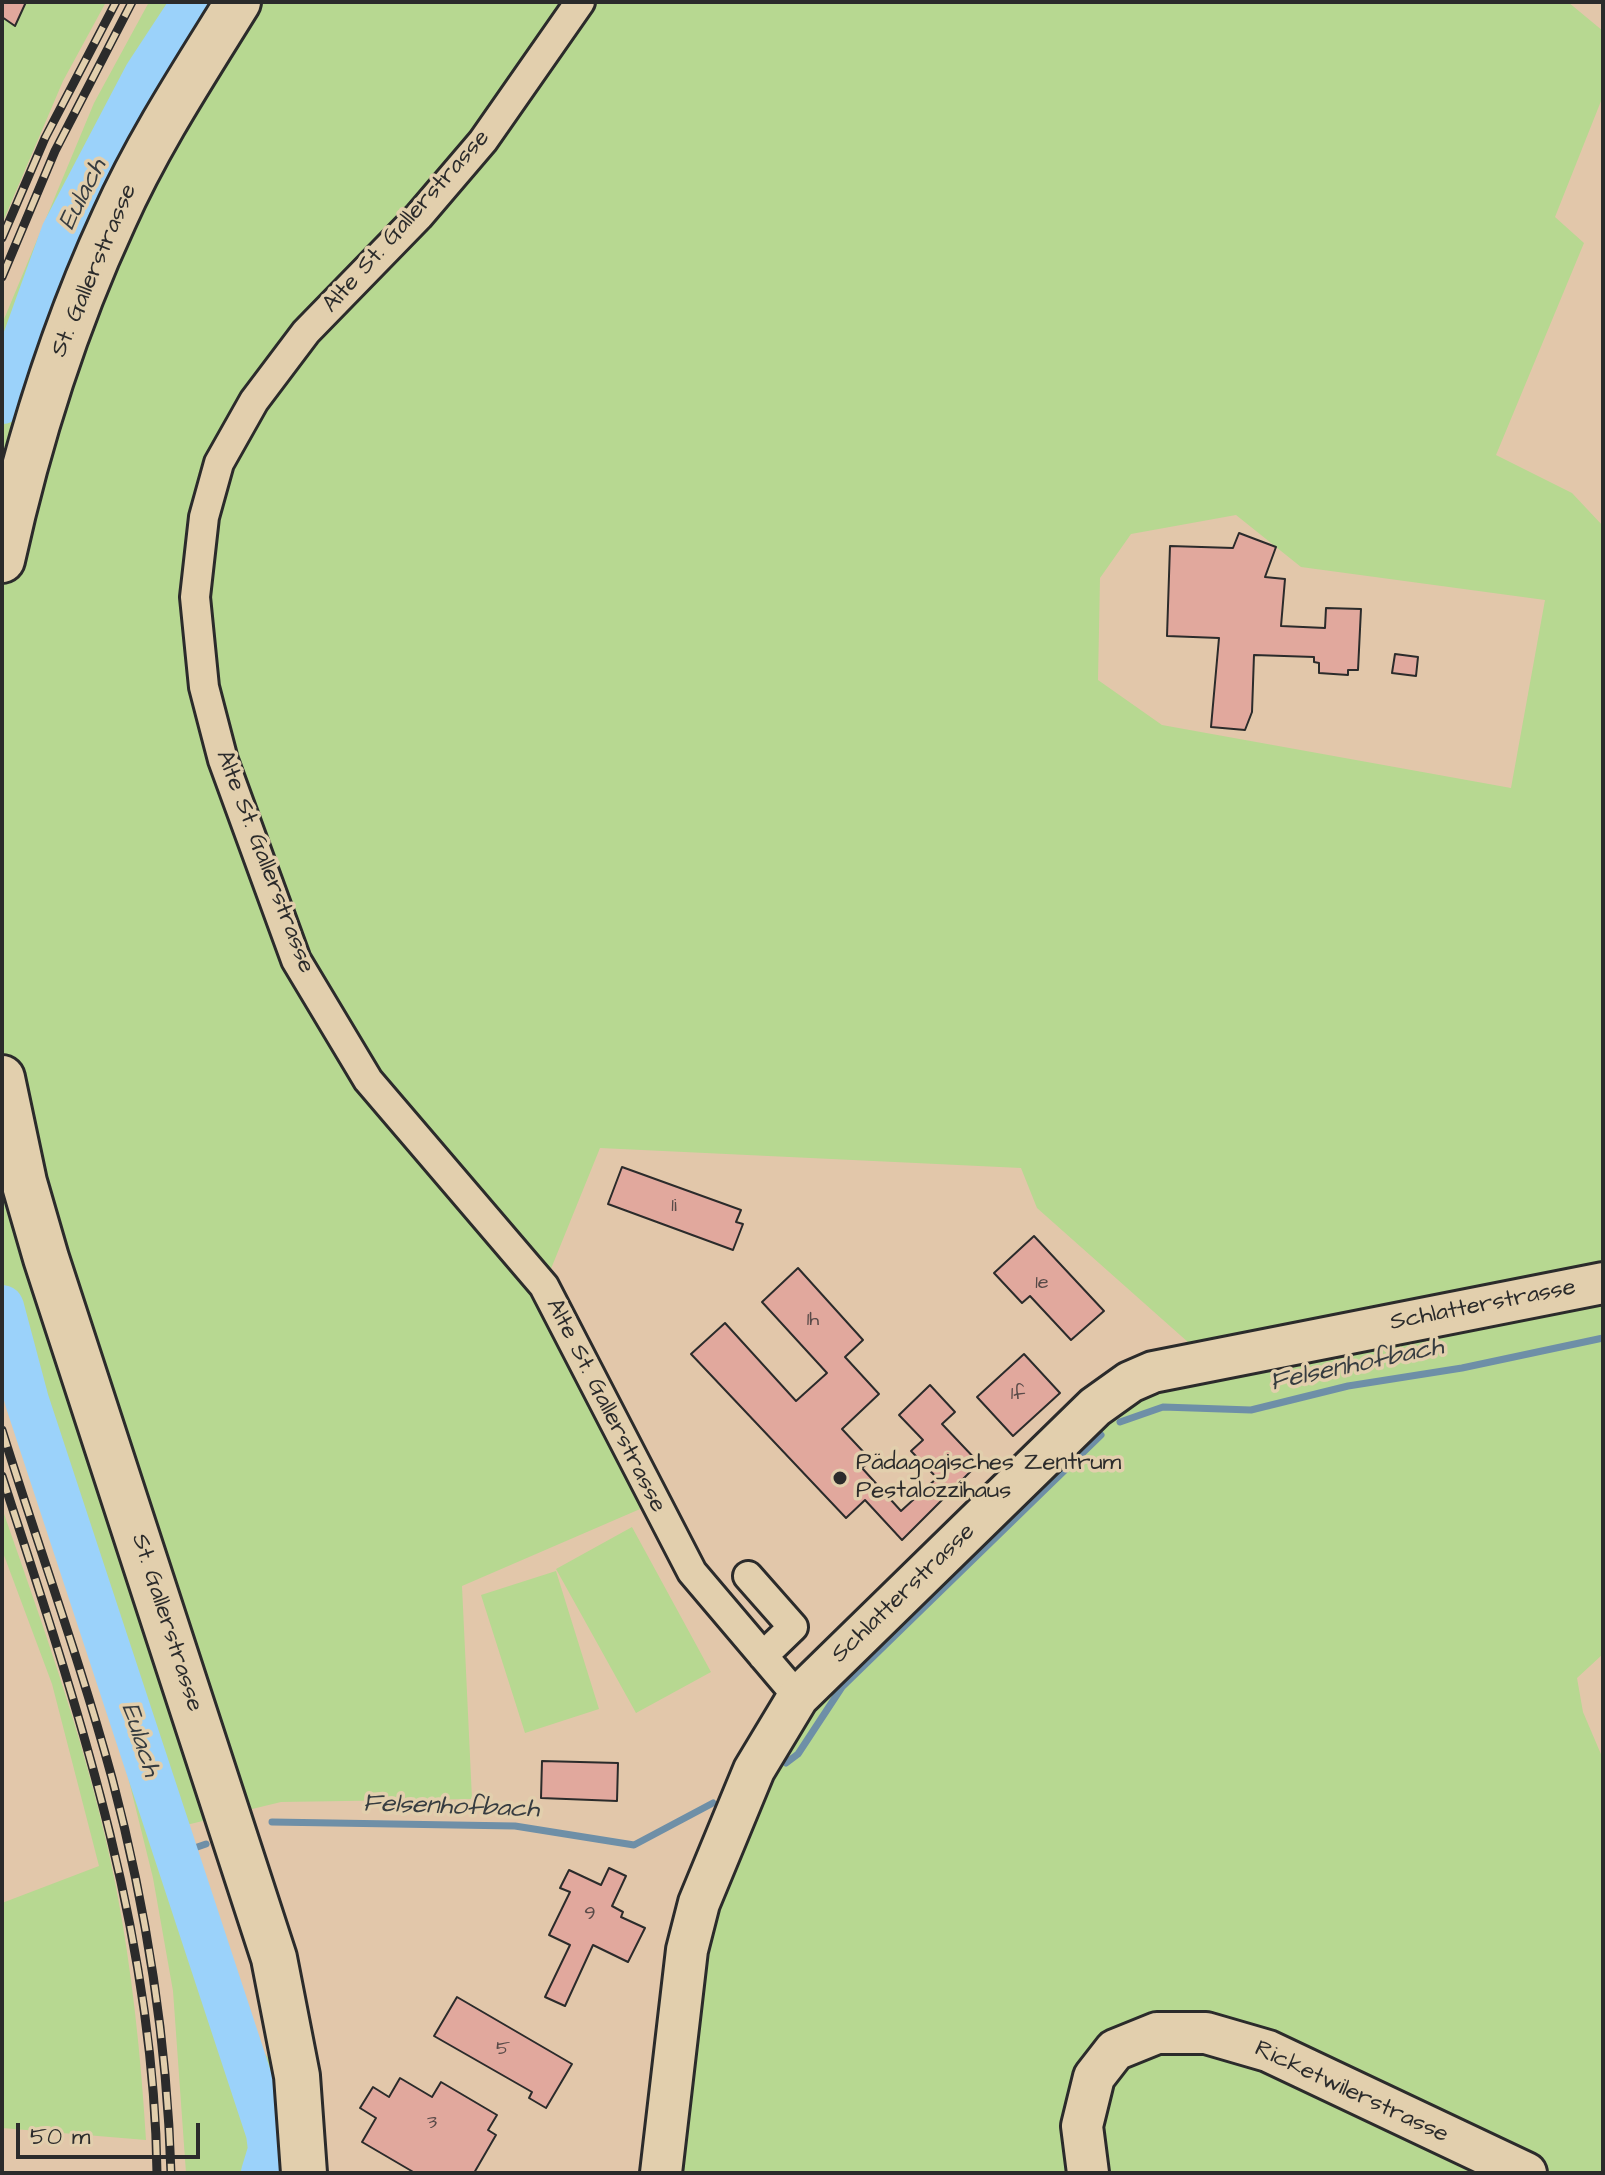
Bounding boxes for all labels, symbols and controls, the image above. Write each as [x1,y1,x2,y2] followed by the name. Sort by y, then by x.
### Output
[317,125,497,319] street label: Alte St. Gallerstrasse
[53,154,115,236] water label: Eulach
[46,180,144,362] street label: St. Gallerstrasse
[208,746,320,978] street label: Alte St. Gallerstrasse
[671,1195,677,1219] house number: 1i
[1035,1272,1049,1296] house number: 1e
[1388,1274,1578,1338] street label: Schlatterstrasse
[538,1294,672,1518] street label: Alte St. Gallerstrasse
[807,1309,819,1333] house number: 1h
[1268,1332,1446,1400] water label: Felsenhofbach
[1011,1383,1025,1407] house number: 1f
[856,1450,1121,1506] place label: Pädagogisches Zentrum Pestalozzihaus
[831,1469,849,1487] marker: Pädagogisches Zentrum Pestalozzihaus
[826,1518,982,1670] street label: Schlatterstrasse
[124,1531,208,1715] street label: St. Gallerstrasse
[113,1699,165,1781] water label: Eulach
[362,1789,540,1827] water label: Felsenhofbach
[584,1903,596,1927] house number: 9
[1249,2035,1453,2151] street label: Ricketwilerstrasse
[496,2038,510,2062] house number: 5
[20,2107,204,2157] scale bar
[427,2112,437,2136] house number: 3
[30,2120,90,2154] text: 50 m

